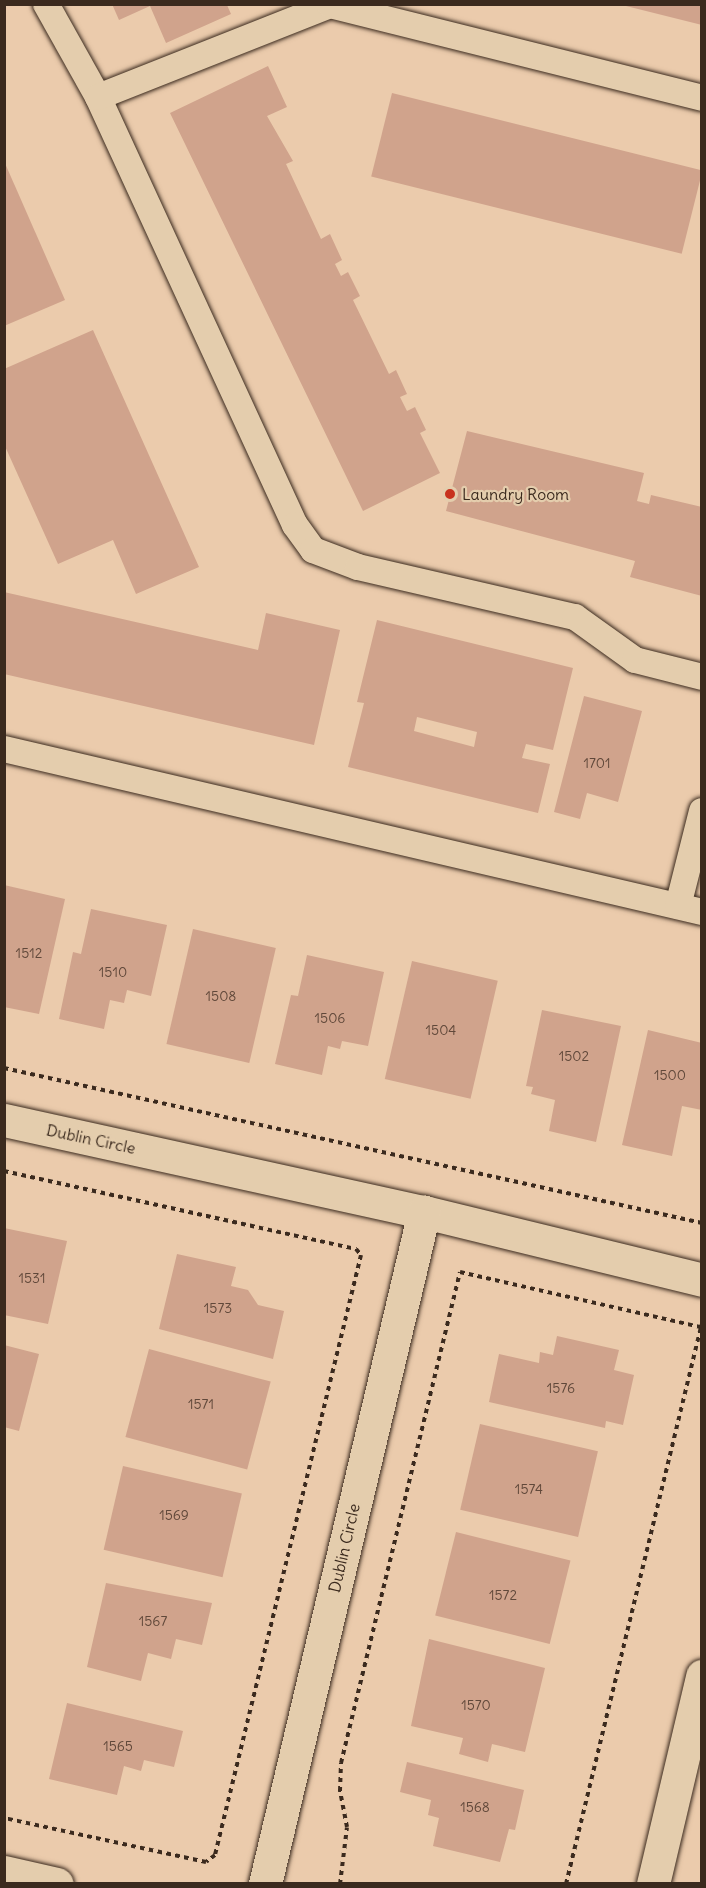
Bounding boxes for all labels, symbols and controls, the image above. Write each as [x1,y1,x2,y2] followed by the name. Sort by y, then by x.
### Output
[462,484,569,504] place label: Laundry Room
[443,487,457,501] marker: Laundry Room
[583,755,611,771] house number: 1701
[16,945,42,961] house number: 1512
[99,964,127,980] house number: 1510
[206,988,236,1004] house number: 1508
[315,1010,345,1026] house number: 1506
[426,1022,456,1038] house number: 1504
[559,1048,589,1064] house number: 1502
[654,1067,686,1083] house number: 1500
[45,1120,137,1158] street label: Dublin Circle
[19,1270,45,1286] house number: 1531
[204,1300,232,1316] house number: 1573
[547,1380,575,1396] house number: 1576
[188,1396,214,1412] house number: 1571
[515,1481,543,1497] house number: 1574
[324,1502,364,1594] street label: Dublin Circle
[159,1507,189,1523] house number: 1569
[489,1587,517,1603] house number: 1572
[139,1613,167,1629] house number: 1567
[461,1697,491,1713] house number: 1570
[103,1738,133,1754] house number: 1565
[460,1799,490,1815] house number: 1568

